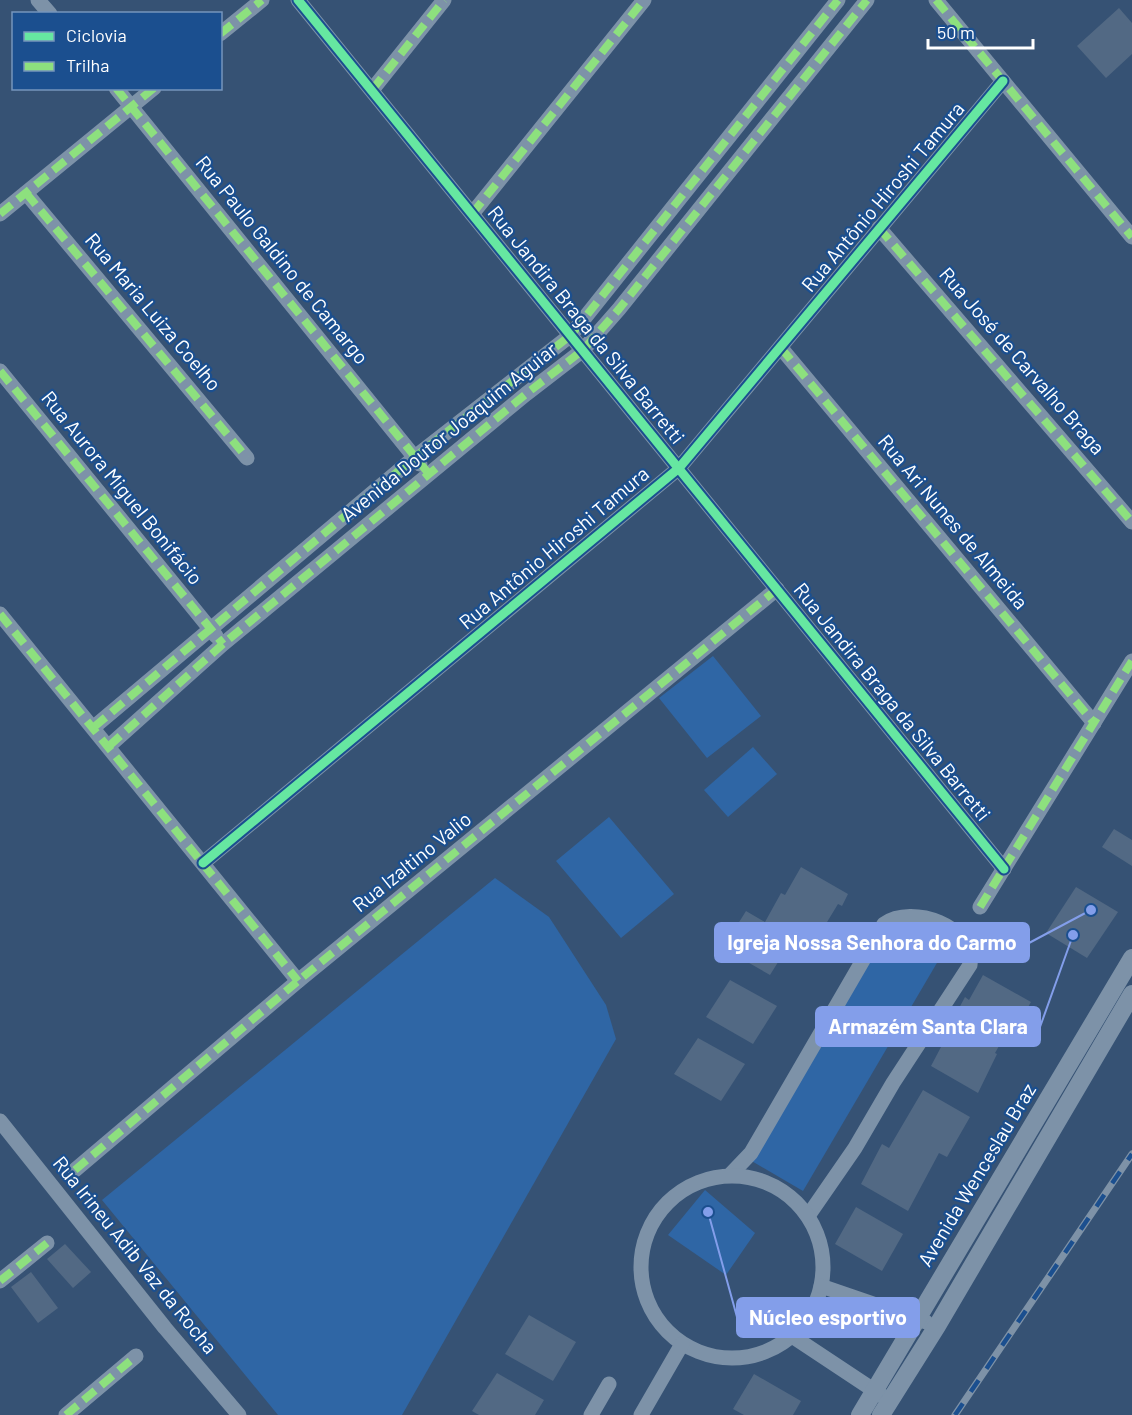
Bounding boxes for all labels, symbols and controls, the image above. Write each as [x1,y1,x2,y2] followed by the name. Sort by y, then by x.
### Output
[12,12,222,90] legend
[928,12,1033,50] scale bar
[937,21,975,43] text: 50 m
[66,24,127,46] text: Ciclovia
[66,54,110,76] text: Trilha
[796,97,969,296] street label: Rua Antônio Hiroshi Tamura
[191,150,374,368] street label: Rua Paulo Galdino de Camargo
[483,201,690,448] street label: Rua Jandira Braga da Silva Barretti
[81,228,227,395] street label: Rua Maria Luiza Coelho
[935,262,1111,459] street label: Rua José de Carvalho Braga
[335,337,561,526] street label: Avenida Doutor Joaquim Aguiar
[37,386,208,589] street label: Rua Aurora Miguel Bonifácio
[874,429,1034,613] street label: Rua Ari Nunes de Almeida
[454,461,653,634] street label: Rua Antônio Hiroshi Tamura
[789,578,996,825] street label: Rua Jandira Braga da Silva Barretti
[347,806,476,916] street label: Rua Izaltino Valio
[715,923,1029,962] callout: Igreja Nossa Senhora do Carmo
[727,929,1017,954] text: Igreja Nossa Senhora do Carmo
[816,1007,1040,1046] callout: Armazém Santa Clara
[828,1013,1028,1038] text: Armazém Santa Clara
[912,1079,1040,1270] street label: Avenida Wenceslau Braz
[49,1151,223,1358] street label: Rua Irineu Adib Vaz da Rocha
[737,1298,919,1337] callout: Núcleo esportivo
[749,1304,907,1329] text: Núcleo esportivo

